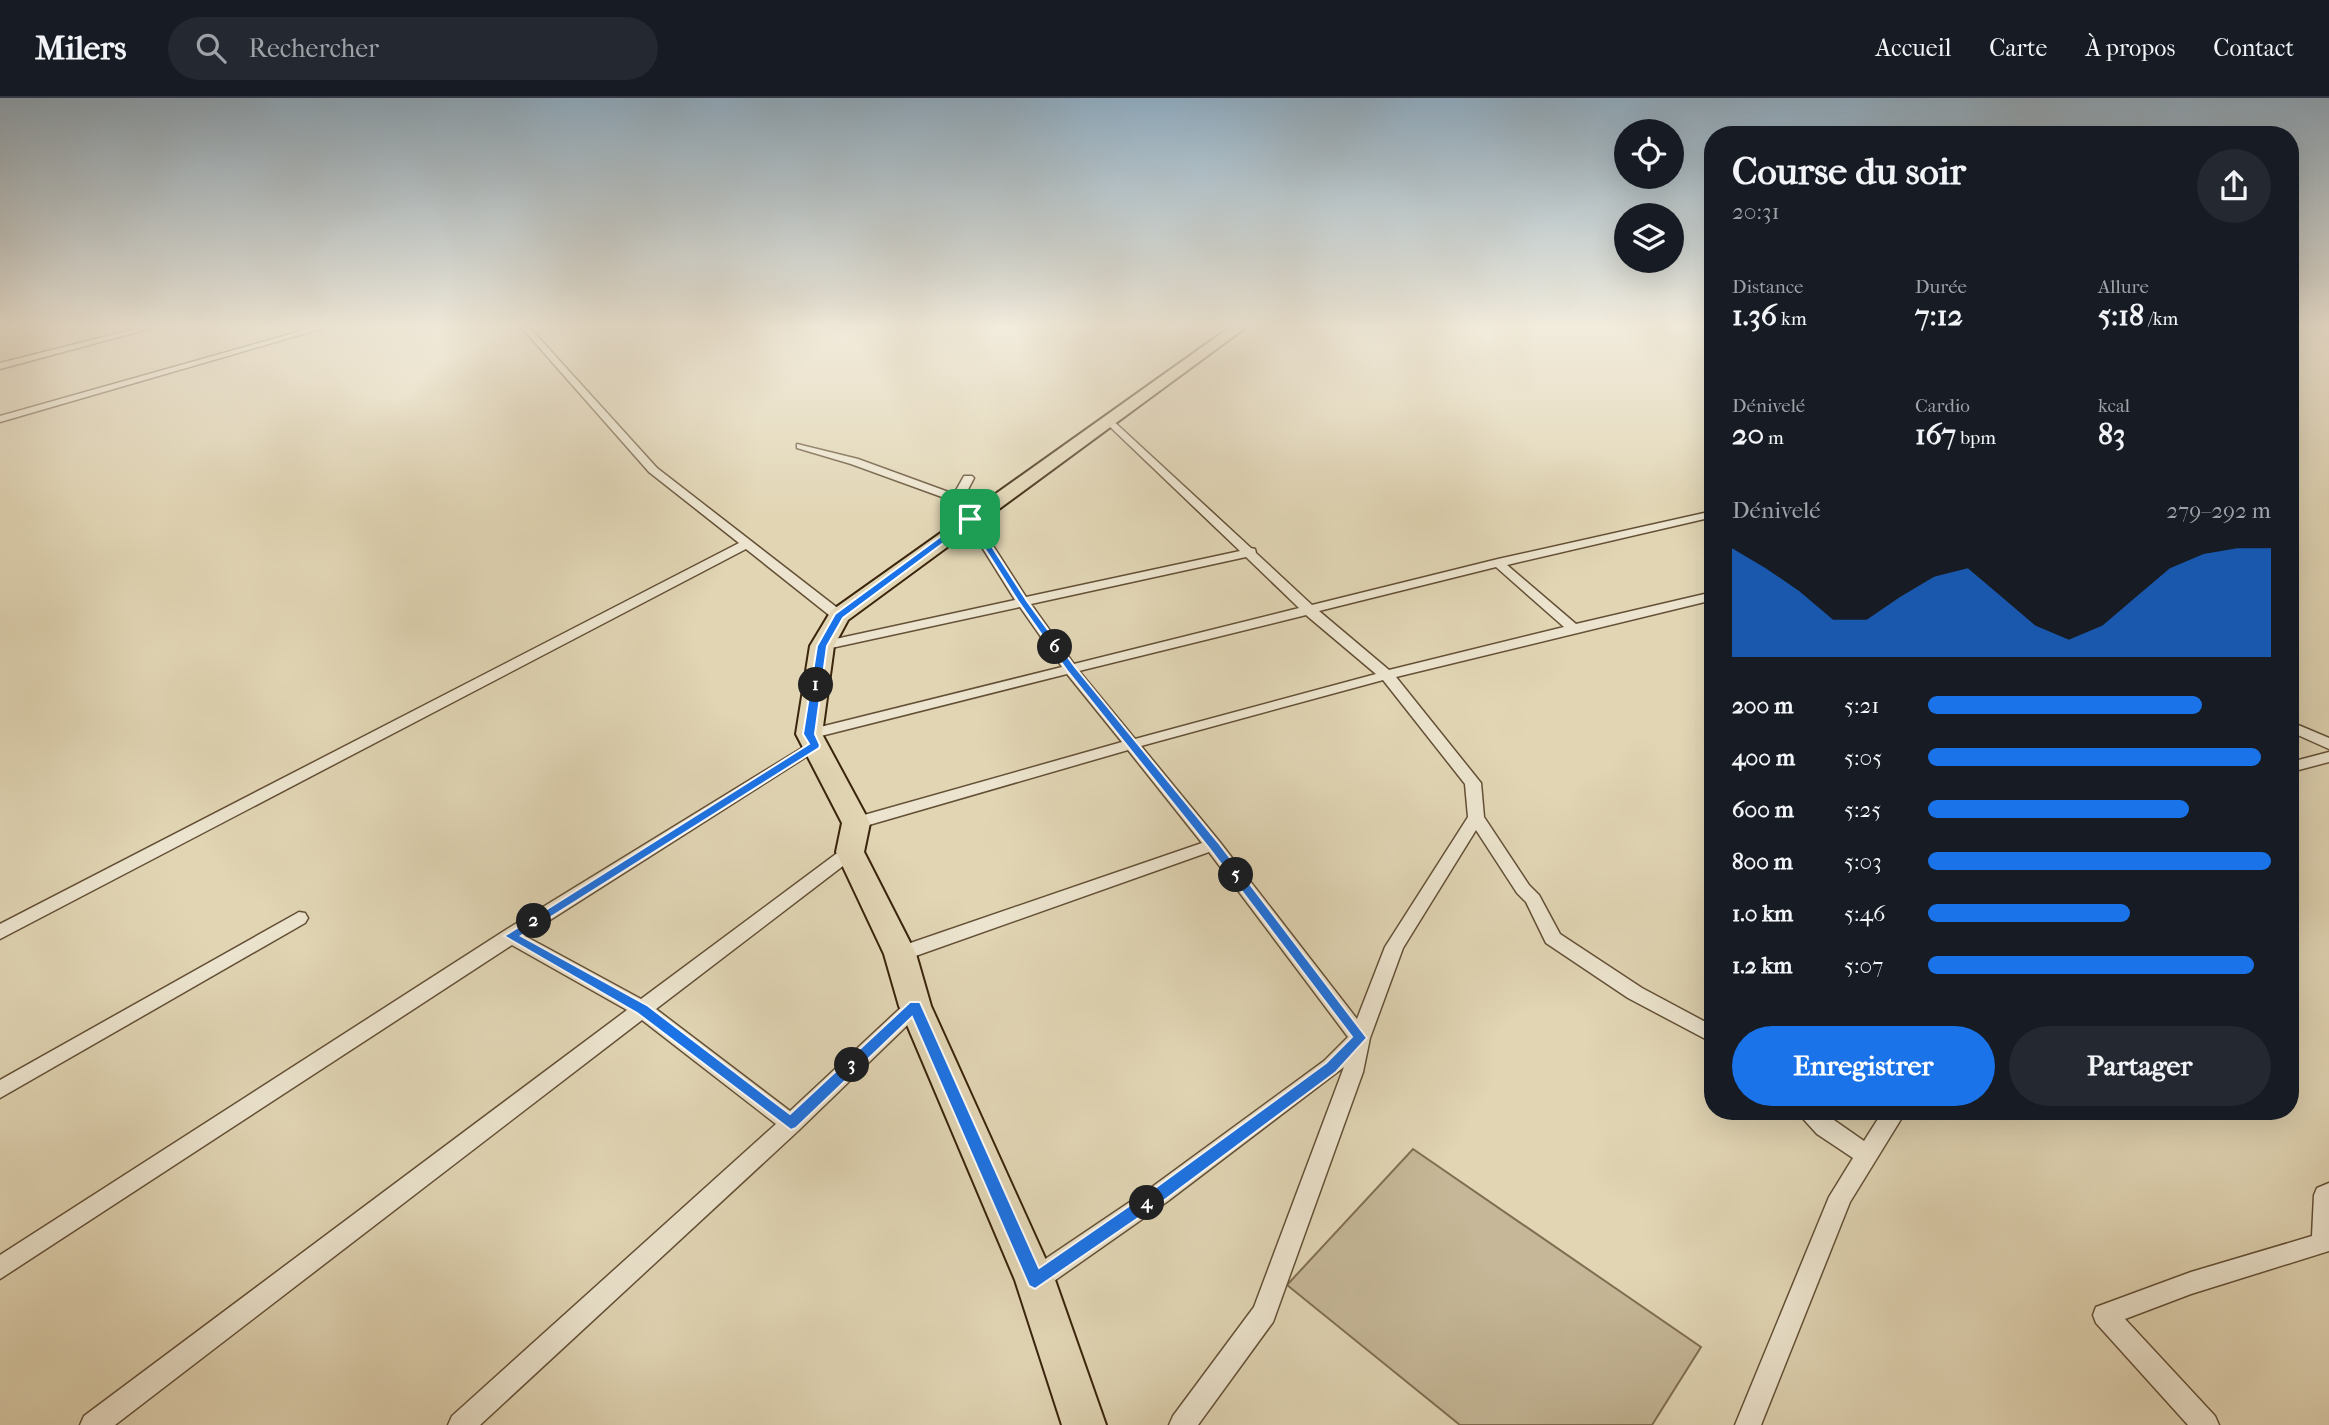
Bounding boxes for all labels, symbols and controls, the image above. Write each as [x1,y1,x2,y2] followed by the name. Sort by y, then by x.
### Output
[168,17,658,80] search box
[35,29,126,68] text: Milers
[192,29,230,67] icon: search
[248,33,379,64] text: Rechercher
[1876,34,1951,62] text: Accueil
[1989,34,2047,62] text: Carte
[2085,34,2175,62] text: À propos
[2213,34,2294,62] text: Contact
[1614,119,1684,273] map controls
[1614,119,1684,189] button: locate
[1732,149,1966,194] text: Course du soir
[2197,149,2271,223] button: share
[1732,198,1780,225] text: 20:31
[1614,203,1684,273] button: layers
[1732,276,1803,298] text: Distance
[1915,276,1967,298] text: Durée
[2098,276,2149,298] text: Allure
[1732,298,1777,333] text: 1.36
[1915,298,1963,333] text: 7:12
[2098,298,2144,333] text: 5:18
[1777,308,1807,330] text: km
[2144,308,2178,330] text: /km
[1732,395,1805,417] text: Dénivelé
[1915,395,1970,417] text: Cardio
[2098,395,2130,417] text: kcal
[1732,417,1764,452] text: 20
[1915,417,1956,452] text: 167
[2098,417,2125,452] text: 83
[1764,427,1784,449] text: m
[1956,427,1996,449] text: bpm
[940,489,1000,549] pin
[1732,497,1821,524] text: Dénivelé
[2166,497,2271,524] text: 279–292 m
[951,500,989,538] icon: arrive
[1038,630,1072,664] pin: 6
[1049,635,1060,657] text: 6
[798,668,834,702] pin: 1
[812,673,819,695] text: 1
[1732,692,1793,719] text: 200 m
[1844,692,1880,719] text: 5:21
[1732,744,1795,771] text: 400 m
[1844,744,1882,771] text: 5:05
[1732,796,1794,823] text: 600 m
[1844,796,1881,823] text: 5:25
[1732,848,1793,875] text: 800 m
[1844,848,1882,875] text: 5:03
[1218,858,1254,892] pin: 5
[1231,863,1240,885] text: 5
[1732,900,1793,927] text: 1.0 km
[1844,900,1886,927] text: 5:46
[516,904,552,938] pin: 2
[529,909,538,931] text: 2
[1732,952,1792,979] text: 1.2 km
[1844,952,1883,979] text: 5:07
[1732,1026,1995,1106] button: Enregistrer
[2009,1026,2271,1106] button: Partager
[834,1048,870,1082] pin: 3
[848,1053,855,1075] text: 3
[1130,1186,1164,1220] pin: 4
[1141,1191,1152,1213] text: 4

